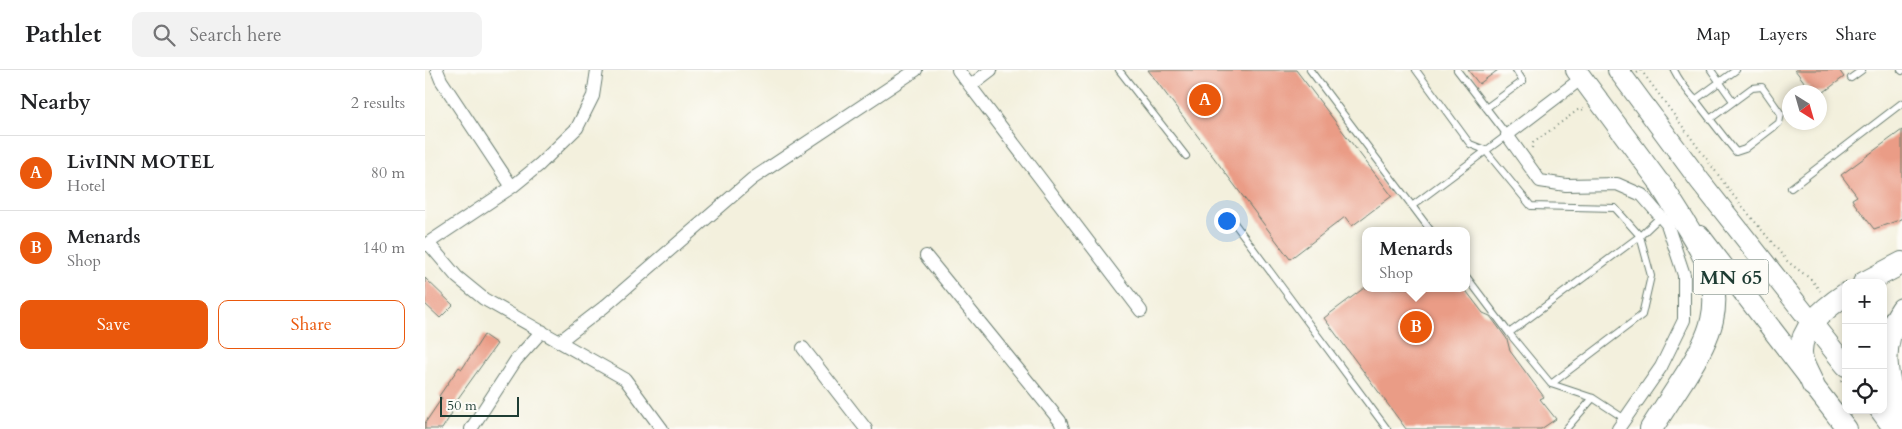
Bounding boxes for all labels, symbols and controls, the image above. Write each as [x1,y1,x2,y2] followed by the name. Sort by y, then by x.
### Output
[132,12,482,57] search box
[25,18,102,51] text: Pathlet
[150,21,178,49] icon: search
[190,22,282,48] text: Search here
[1696,22,1731,47] text: Map
[1759,22,1808,47] text: Layers
[1836,22,1877,47] text: Share
[1189,81,1221,119] pin: A
[1782,85,1827,130] north arrow
[20,88,91,117] text: Nearby
[351,92,405,114] text: 2 results
[67,149,214,175] text: LivINN MOTEL
[30,162,42,184] text: A
[371,162,405,184] text: 80 m
[67,175,105,197] text: Hotel
[1214,208,1240,234] your location
[67,224,140,250] text: Menards
[1362,227,1470,292] popup
[1379,236,1453,262] text: Menards
[30,237,42,259] text: B
[363,237,405,259] text: 140 m
[67,250,101,272] text: Shop
[1693,260,1769,294] road number: MN 65
[1379,262,1413,284] text: Shop
[1842,279,1887,414] map controls
[1842,279,1887,324] button: +
[20,300,208,349] button: Save
[218,300,405,349] button: Share
[1400,308,1432,346] pin: B
[1842,324,1887,369] button: −
[1842,369,1887,414] button: locate
[440,394,519,417] scale bar
[447,396,477,415] text: 50 m

